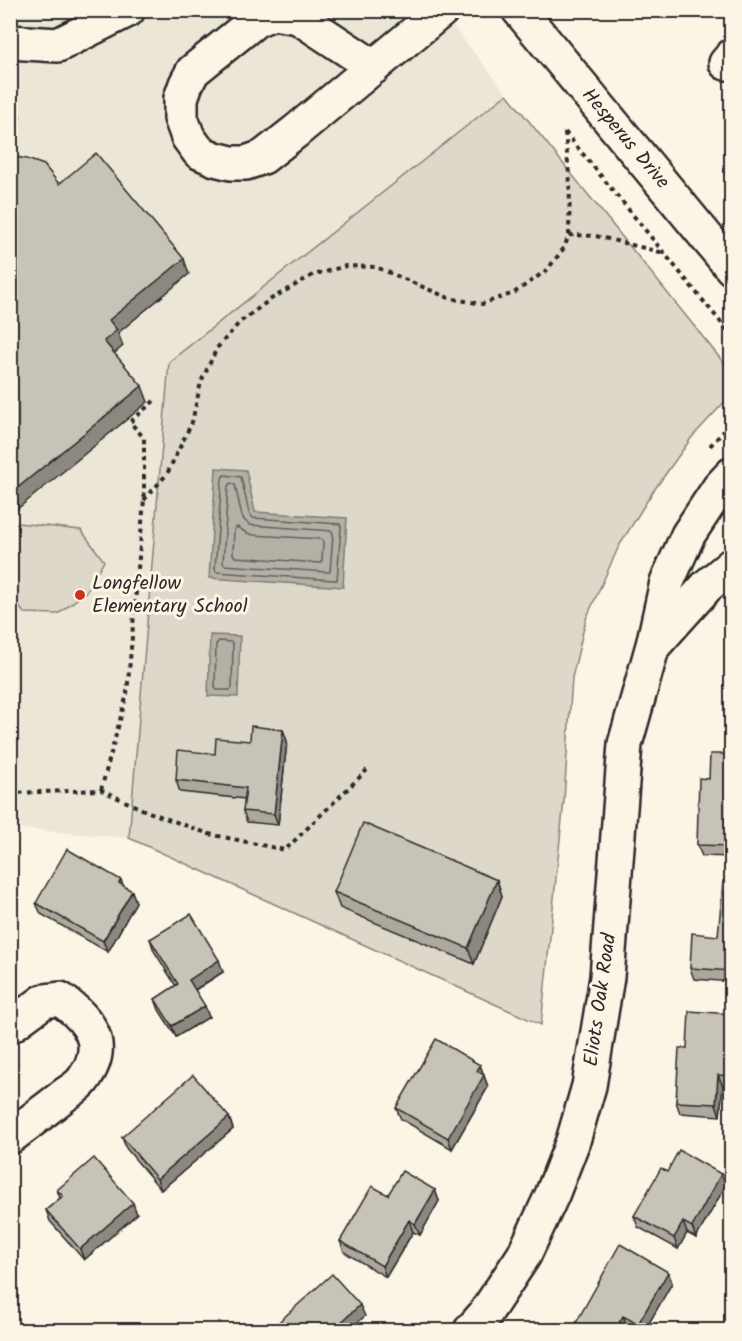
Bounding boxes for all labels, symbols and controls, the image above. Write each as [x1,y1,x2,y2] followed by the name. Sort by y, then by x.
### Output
[573,81,677,197] street label: Hesperus Drive
[92,568,248,623] place label: Longfellow Elementary School
[73,588,87,602] marker: Longfellow Elementary School
[576,930,626,1068] street label: Eliots Oak Road

